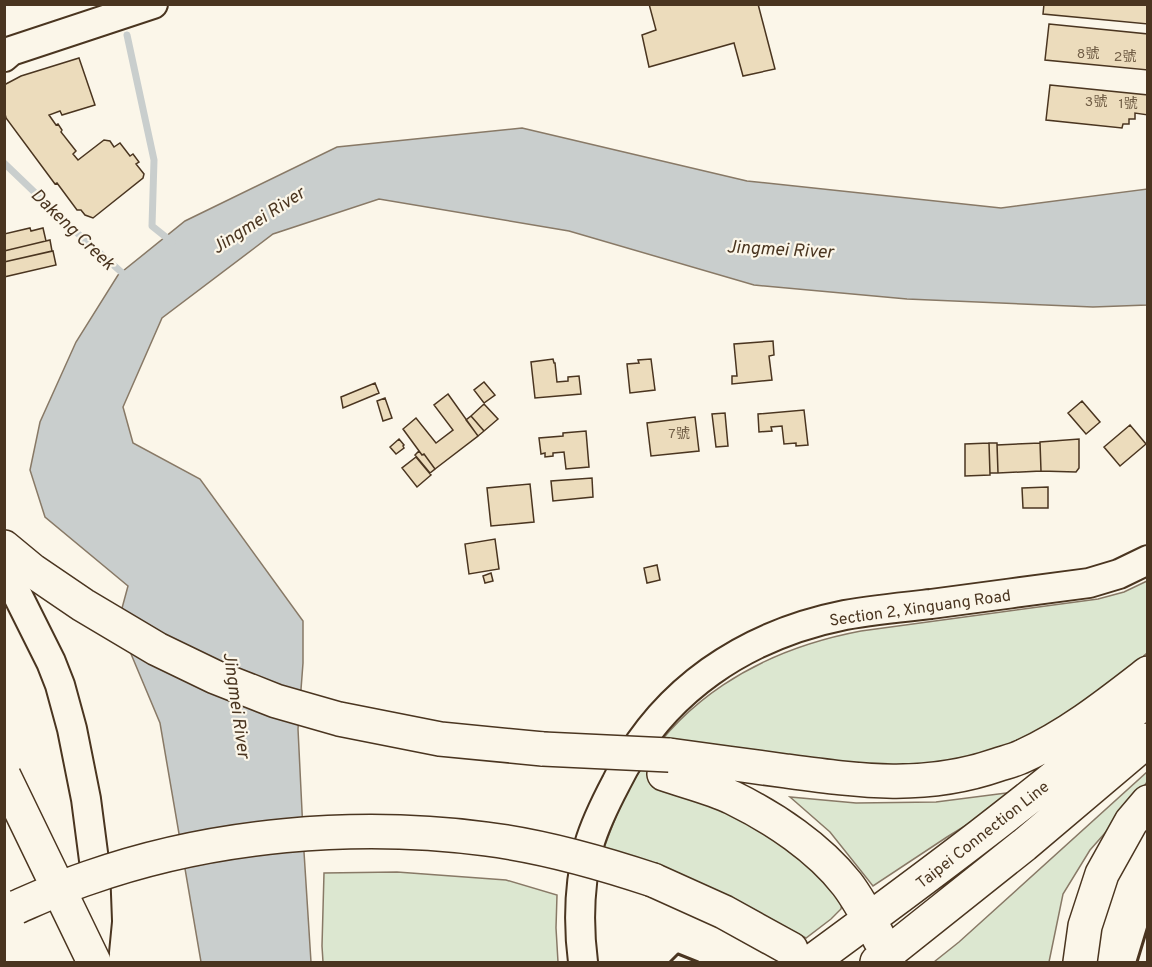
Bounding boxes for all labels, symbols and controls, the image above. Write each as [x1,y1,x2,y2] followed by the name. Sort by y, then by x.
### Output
[1077,46,1099,63] house number: 8號
[1114,49,1136,66] house number: 2號
[1085,94,1107,111] house number: 3號
[1118,96,1138,113] house number: 1號
[208,181,312,260] water label: Jingmei River
[25,184,119,276] water label: Dakeng Creek
[726,236,836,265] water label: Jingmei River
[668,426,690,443] house number: 7號
[828,586,1012,632] street label: Section 2, Xinguang Road
[217,651,255,762] water label: Jingmei River
[913,777,1054,894] street label: Taipei Connection Line

